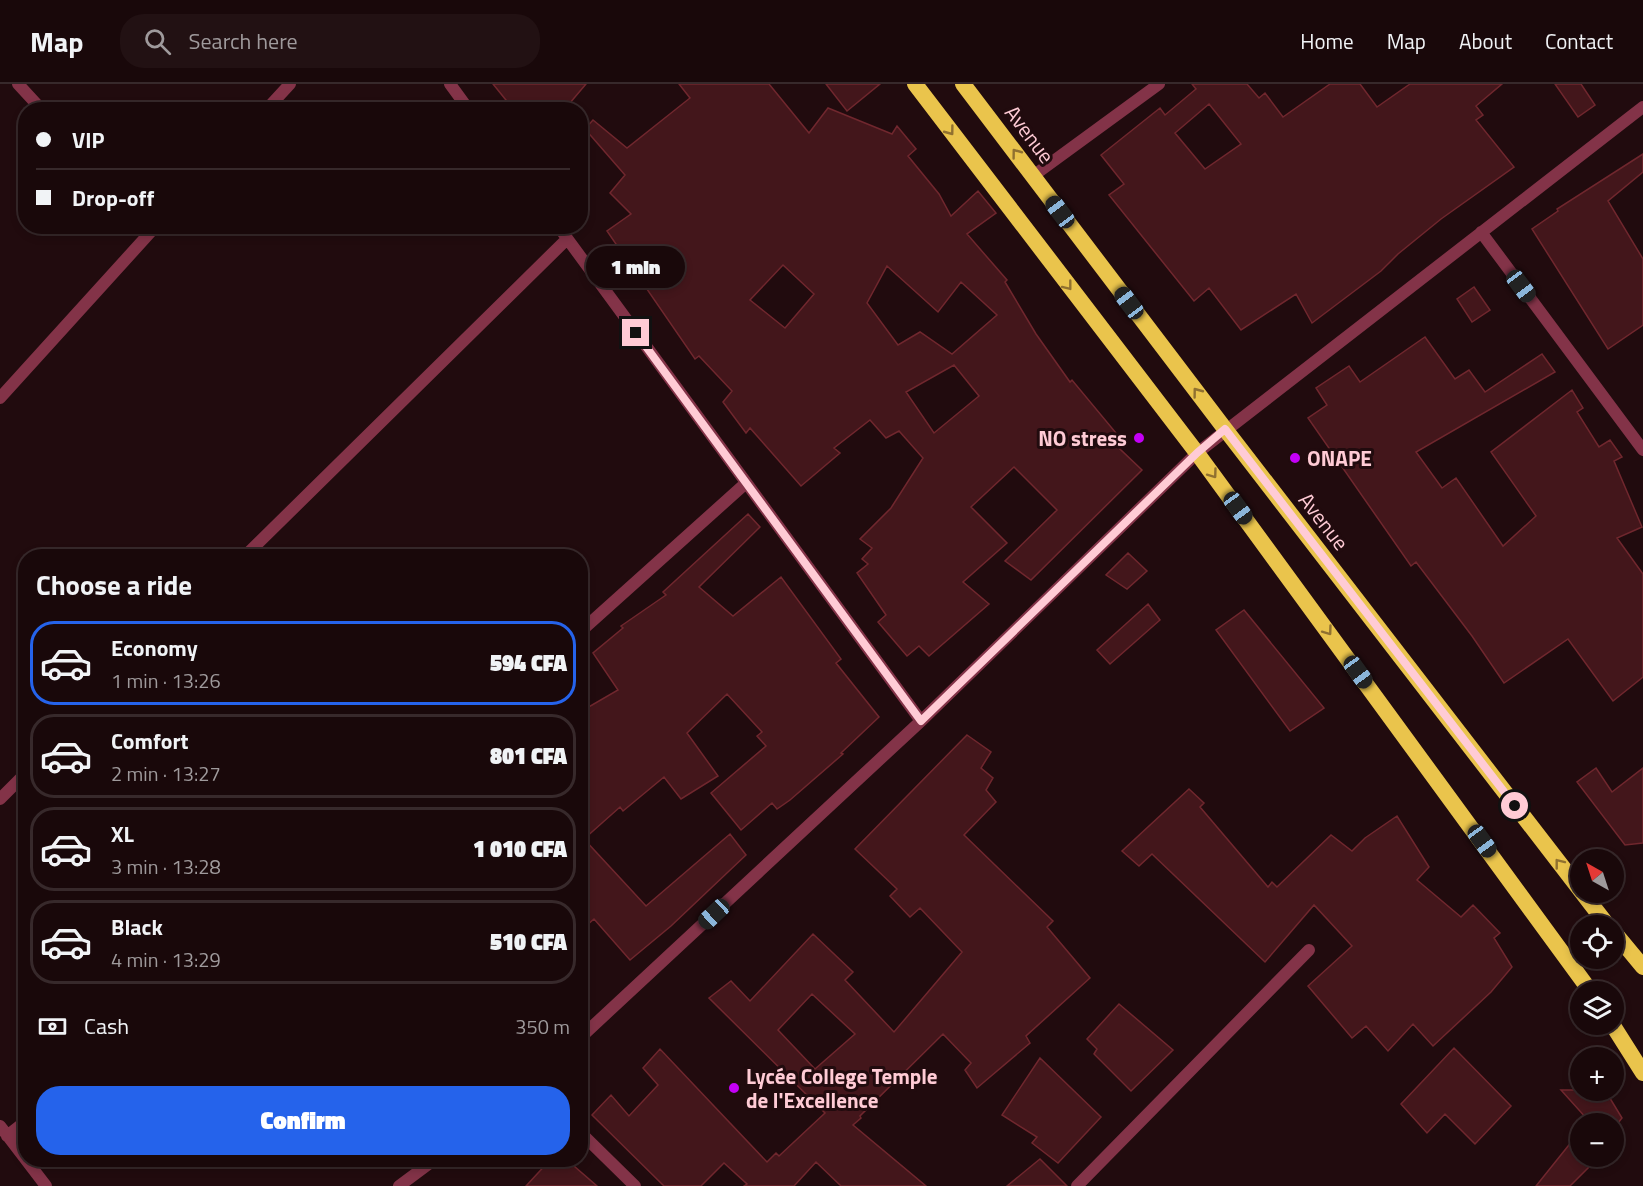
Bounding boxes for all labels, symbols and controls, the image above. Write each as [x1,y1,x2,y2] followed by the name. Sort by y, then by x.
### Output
[120,14,540,68] search box
[30,20,84,63] text: Map
[189,24,298,58] text: Search here
[141,25,174,58] icon: search
[1300,25,1354,57] text: Home
[1387,25,1426,57] text: Map
[1459,25,1512,57] text: About
[1545,25,1613,57] text: Contact
[997,98,1063,170] street label: Avenue
[72,123,105,157] text: VIP
[943,124,954,135] one-way arrow
[1012,149,1023,160] one-way arrow
[72,181,154,215] text: Drop-off
[1042,192,1078,232] car
[586,246,686,288] callout: 1 min
[611,251,660,282] text: 1 min
[1503,266,1539,306] car
[1061,279,1072,290] one-way arrow
[1111,283,1147,323] car
[622,319,649,346] route end
[1193,388,1204,399] one-way arrow
[1038,422,1127,454] place label: NO stress
[1132,431,1146,445] marker: NO stress
[1307,442,1372,474] place label: ONAPE
[1288,451,1302,465] marker: ONAPE
[1205,468,1216,479] one-way arrow
[1291,485,1357,557] street label: Avenue
[1220,488,1256,528] car
[36,564,192,605] text: Choose a ride
[1321,625,1332,636] one-way arrow
[111,631,198,665] text: Economy
[39,636,93,690] icon: car
[490,646,567,680] text: 594 CFA
[1340,652,1376,692] car
[111,665,221,696] text: 1 min · 13:26
[111,724,189,758] text: Comfort
[39,729,93,783] icon: car
[490,739,567,773] text: 801 CFA
[111,758,221,789] text: 2 min · 13:27
[1501,792,1528,819] route start
[111,817,134,851] text: XL
[1464,821,1500,861] car
[39,822,93,876] icon: car
[473,832,567,866] text: 1 010 CFA
[1570,849,1624,903] north arrow
[1570,849,1624,1167] map controls
[111,851,221,882] text: 3 min · 13:28
[1555,859,1566,870] one-way arrow
[695,895,733,933] car
[111,910,163,944] text: Black
[39,915,93,969] icon: car
[1570,915,1624,969] button: locate
[490,925,567,959] text: 510 CFA
[111,944,221,975] text: 4 min · 13:29
[1570,981,1624,1035] button: layers
[84,1009,129,1043] text: Cash
[36,1010,69,1043] icon: cash
[515,1011,570,1042] text: 350 m
[1570,1047,1624,1101] button: +
[746,1060,938,1116] place label: Lycée College Temple de l'Excellence
[727,1081,741,1095] marker: Lycée College Temple de l'Excellence
[36,1086,570,1155] button: Confirm
[1570,1113,1624,1167] button: −

